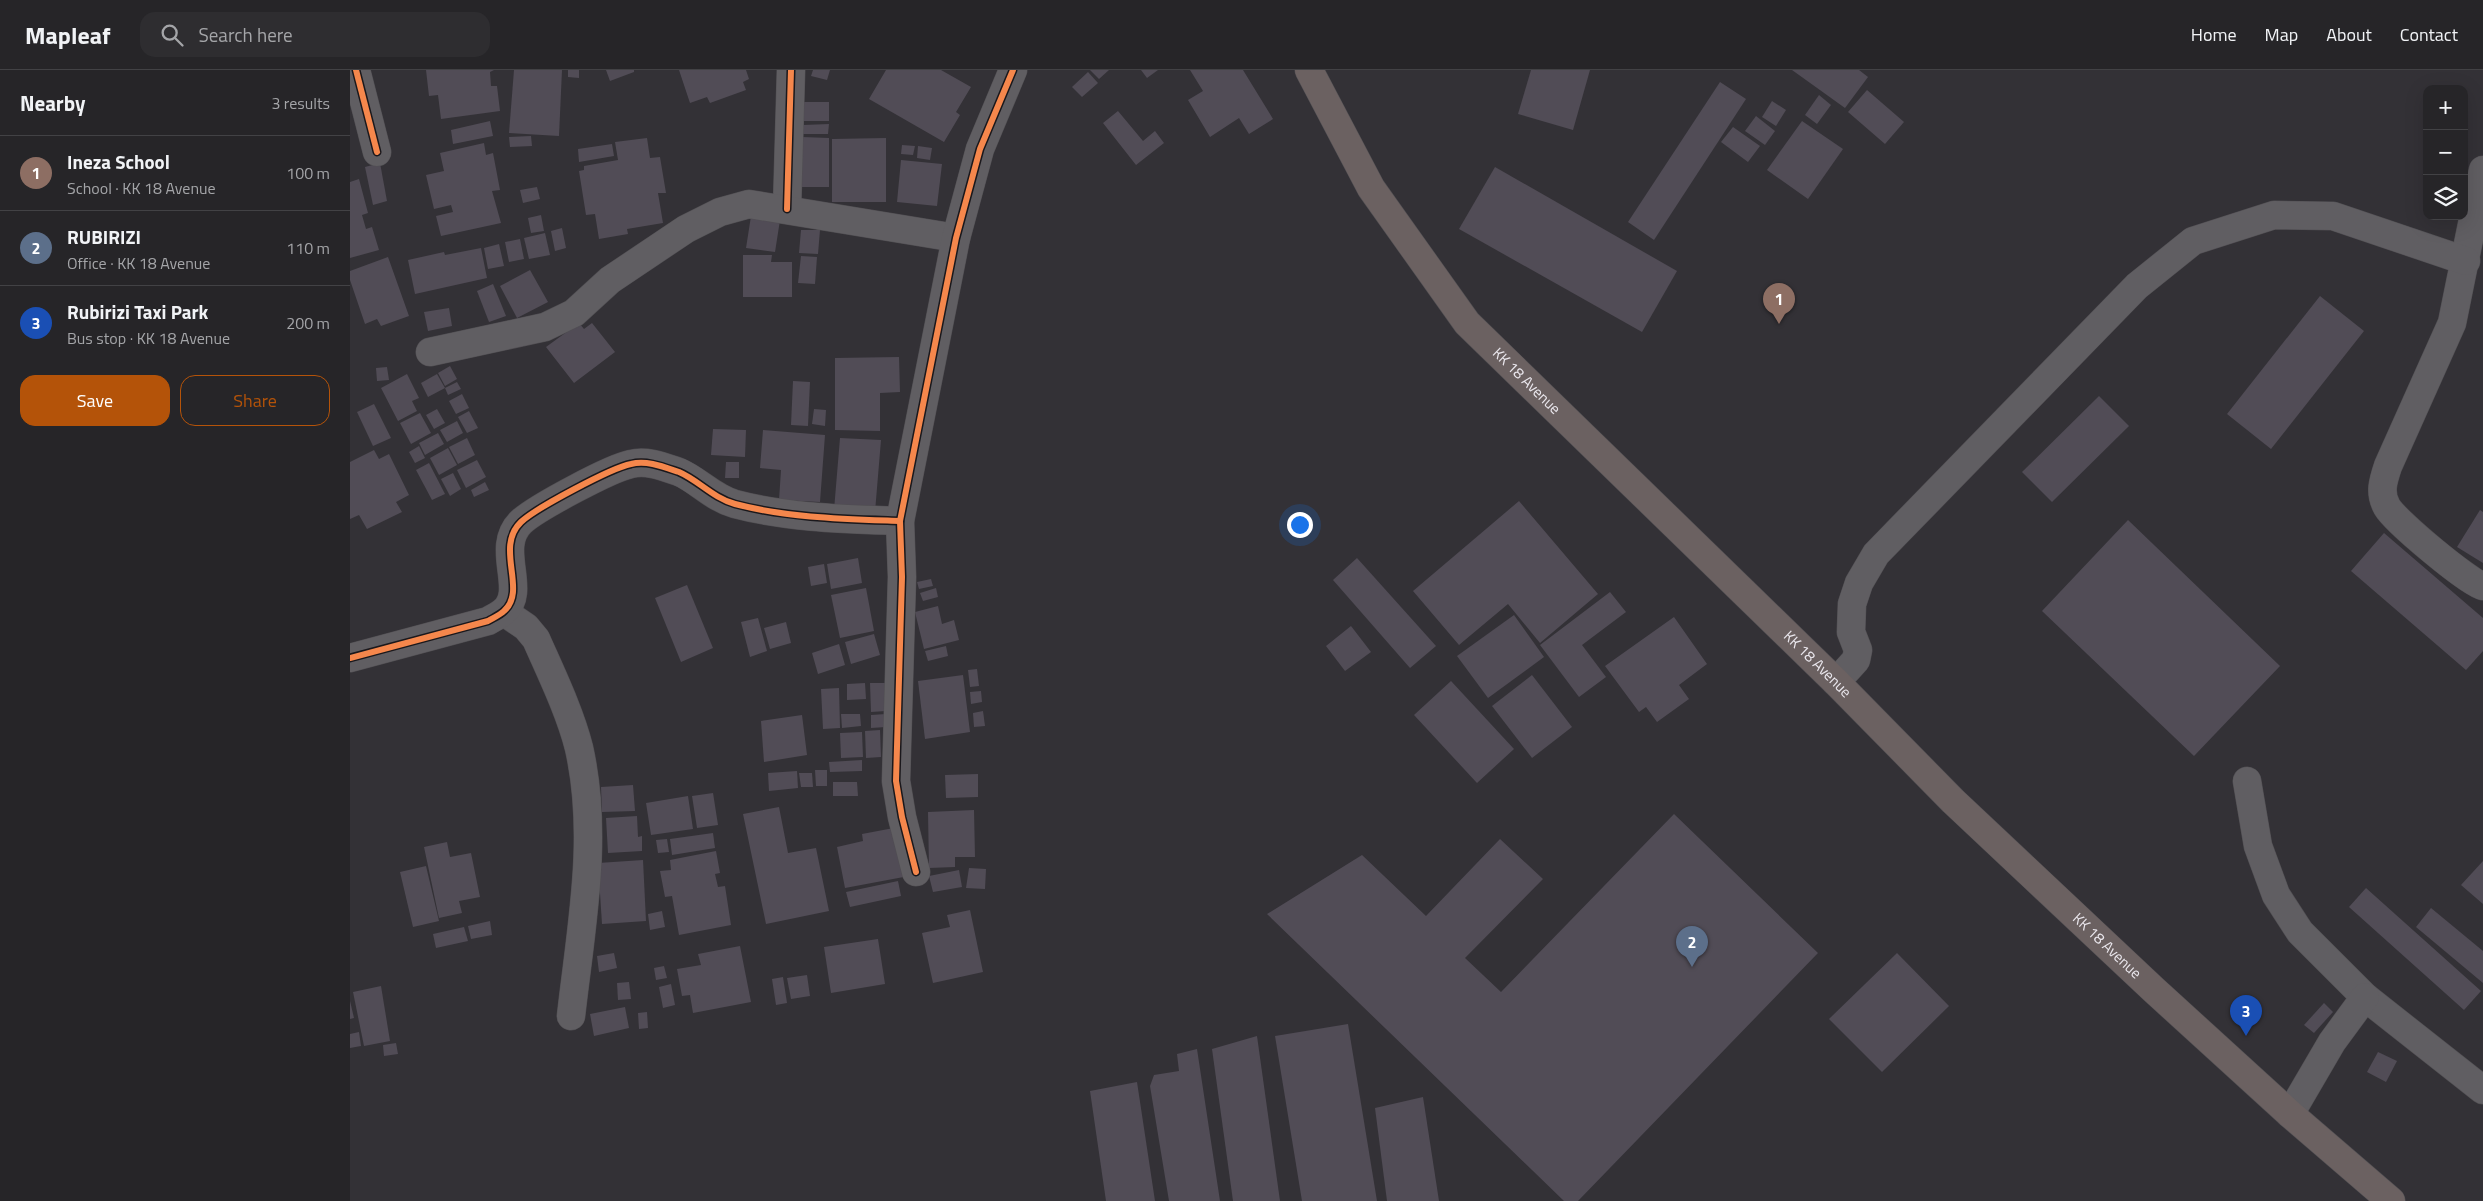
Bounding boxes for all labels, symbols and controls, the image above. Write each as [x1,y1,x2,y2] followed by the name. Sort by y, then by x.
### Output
[140,12,490,57] search box
[25,17,110,53] text: Mapleaf
[198,20,293,49] text: Search here
[158,21,186,49] icon: search
[2191,21,2237,48] text: Home
[2265,21,2298,48] text: Map
[2326,21,2372,48] text: About
[2400,21,2458,48] text: Contact
[2423,85,2468,220] map controls
[2423,85,2468,130] button: +
[20,87,85,119] text: Nearby
[271,91,330,115] text: 3 results
[2423,130,2468,175] button: −
[67,147,170,176] text: Ineza School
[32,161,40,185] text: 1
[286,161,330,185] text: 100 m
[2423,175,2468,220] button: layers
[67,176,216,200] text: School · KK 18 Avenue
[67,222,141,251] text: RUBIRIZI
[32,236,40,260] text: 2
[286,236,330,260] text: 110 m
[67,251,210,275] text: Office · KK 18 Avenue
[1763,283,1795,324] pin: 1
[67,297,208,326] text: Rubirizi Taxi Park
[32,311,40,335] text: 3
[286,311,330,335] text: 200 m
[67,326,230,350] text: Bus stop · KK 18 Avenue
[1488,342,1566,419] street label: KK 18 Avenue
[20,375,170,426] button: Save
[180,375,330,426] button: Share
[1287,512,1313,538] your location
[1779,625,1857,703] street label: KK 18 Avenue
[2068,907,2147,984] street label: KK 18 Avenue
[1676,926,1708,967] pin: 2
[2230,995,2262,1036] pin: 3

